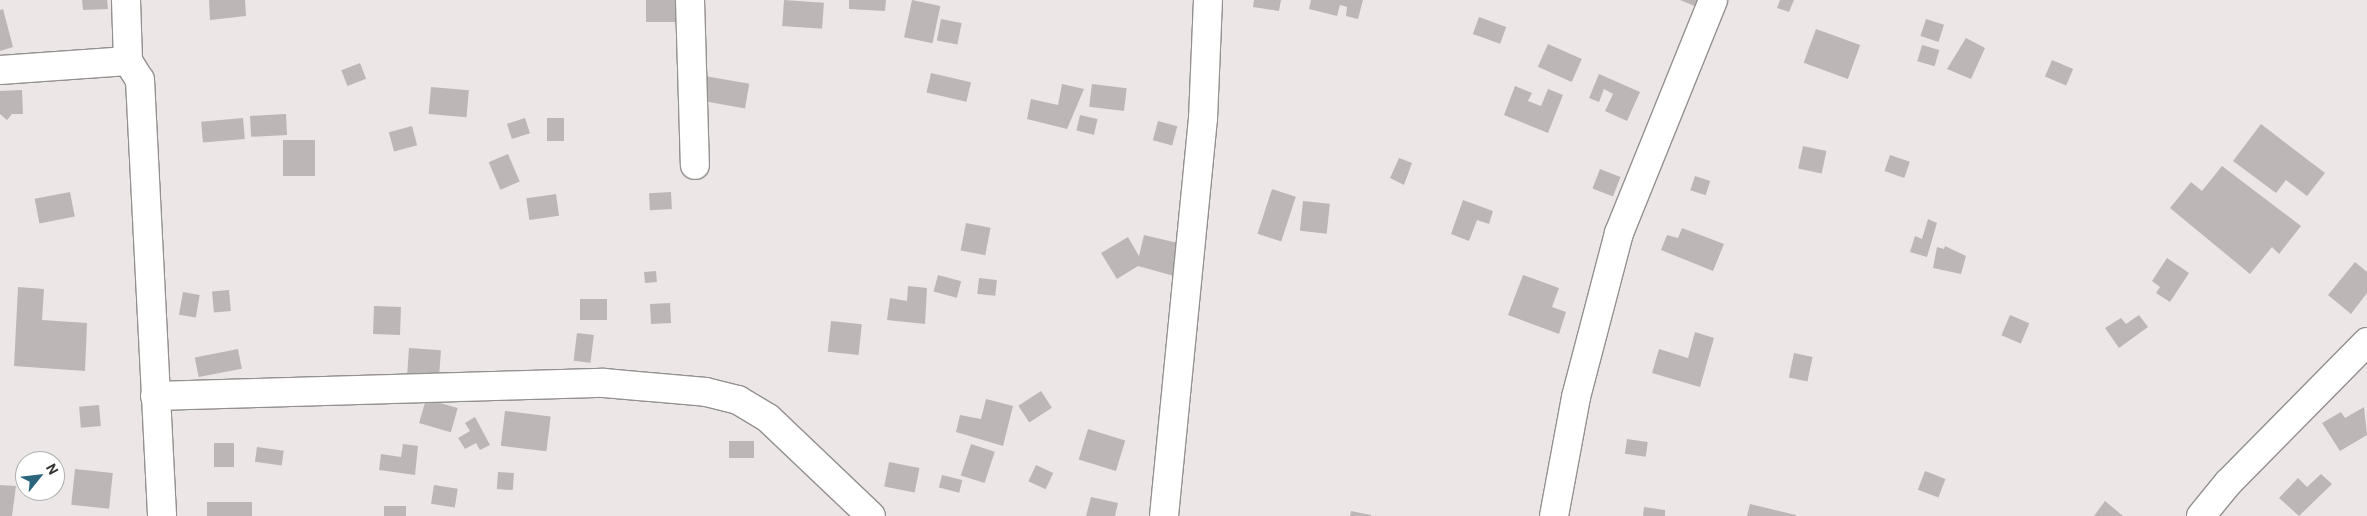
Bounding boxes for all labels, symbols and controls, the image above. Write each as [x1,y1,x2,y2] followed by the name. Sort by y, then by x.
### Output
[15,451,65,501] north arrow
[43,461,62,477] text: N

